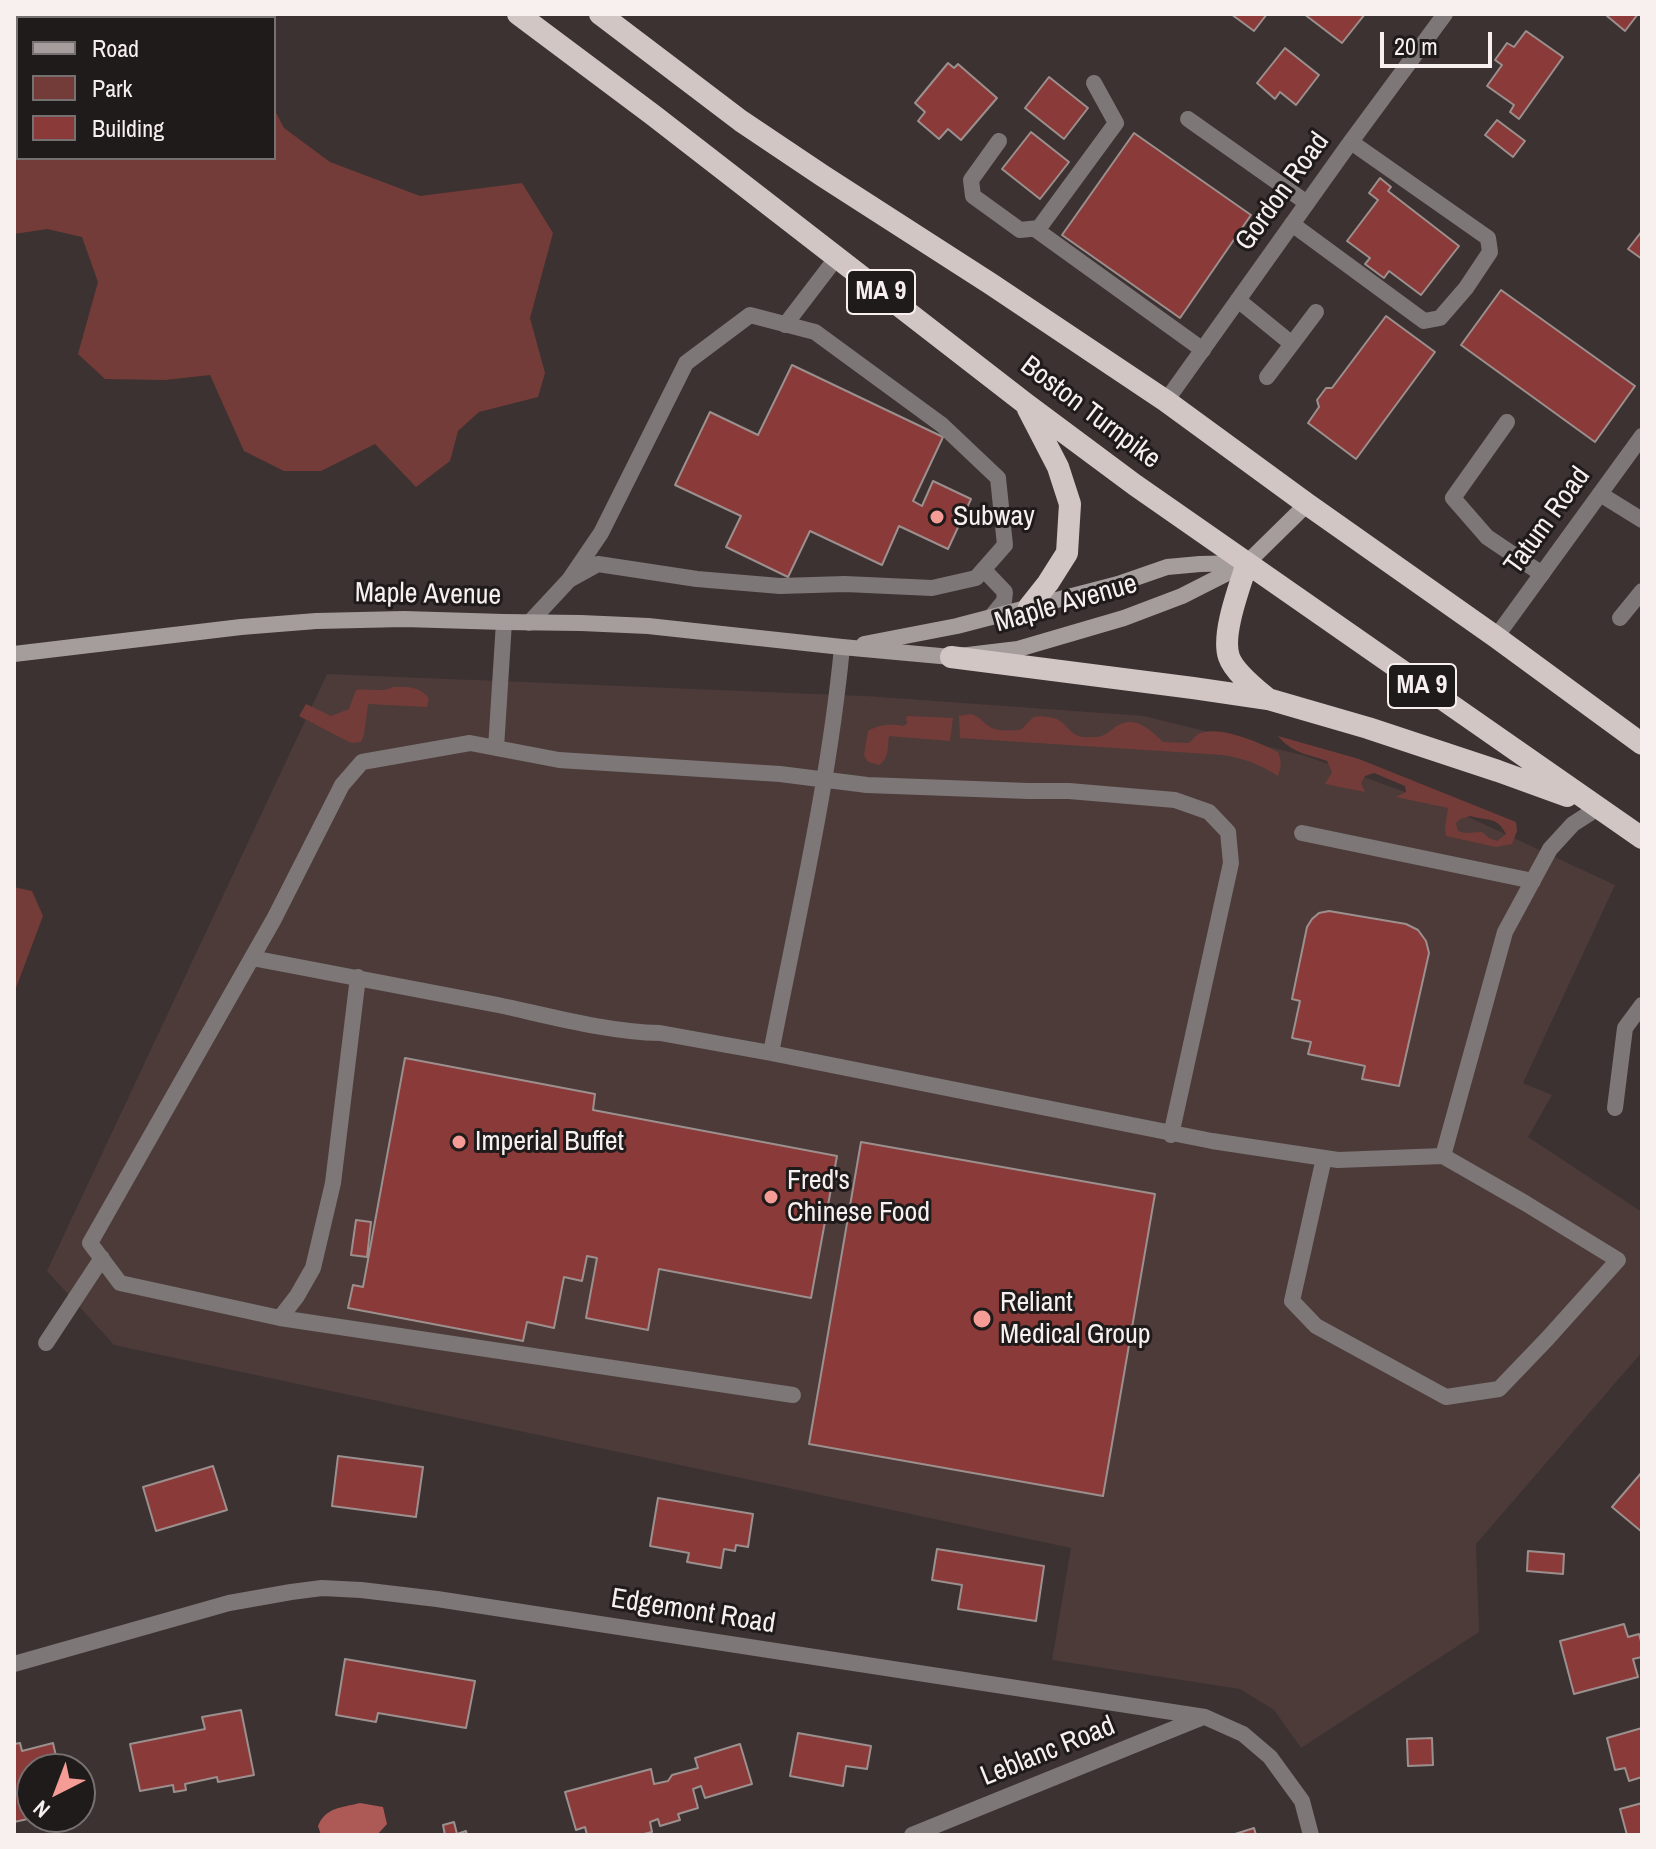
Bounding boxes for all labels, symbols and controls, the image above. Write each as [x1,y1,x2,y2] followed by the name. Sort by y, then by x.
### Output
[16,16,276,160] legend
[1384,16,1496,66] scale bar
[1394,30,1438,62] text: 20 m
[92,32,139,64] text: Road
[92,72,132,104] text: Park
[92,112,164,144] text: Building
[1229,126,1337,258] street label: Gordon Road
[847,270,915,314] road number: MA 9
[1013,349,1167,477] street label: Boston Turnpike
[1498,461,1598,581] street label: Tatum Road
[953,500,1035,534] place label: Subway
[928,508,946,526] marker: Subway
[991,568,1141,640] street label: Maple Avenue
[355,577,501,613] street label: Maple Avenue
[1388,664,1456,708] road number: MA 9
[475,1125,624,1159] place label: Imperial Buffet
[450,1133,468,1151] marker: Imperial Buffet
[787,1164,930,1230] place label: Fred's Chinese Food
[762,1188,780,1206] marker: Fred's Chinese Food
[1000,1286,1151,1352] place label: Reliant Medical Group
[971,1308,993,1330] marker: Reliant Medical Group
[608,1582,778,1642] street label: Edgemont Road
[976,1710,1120,1794] street label: Leblanc Road
[16,1753,96,1833] north arrow
[26,1794,56,1825] text: N

